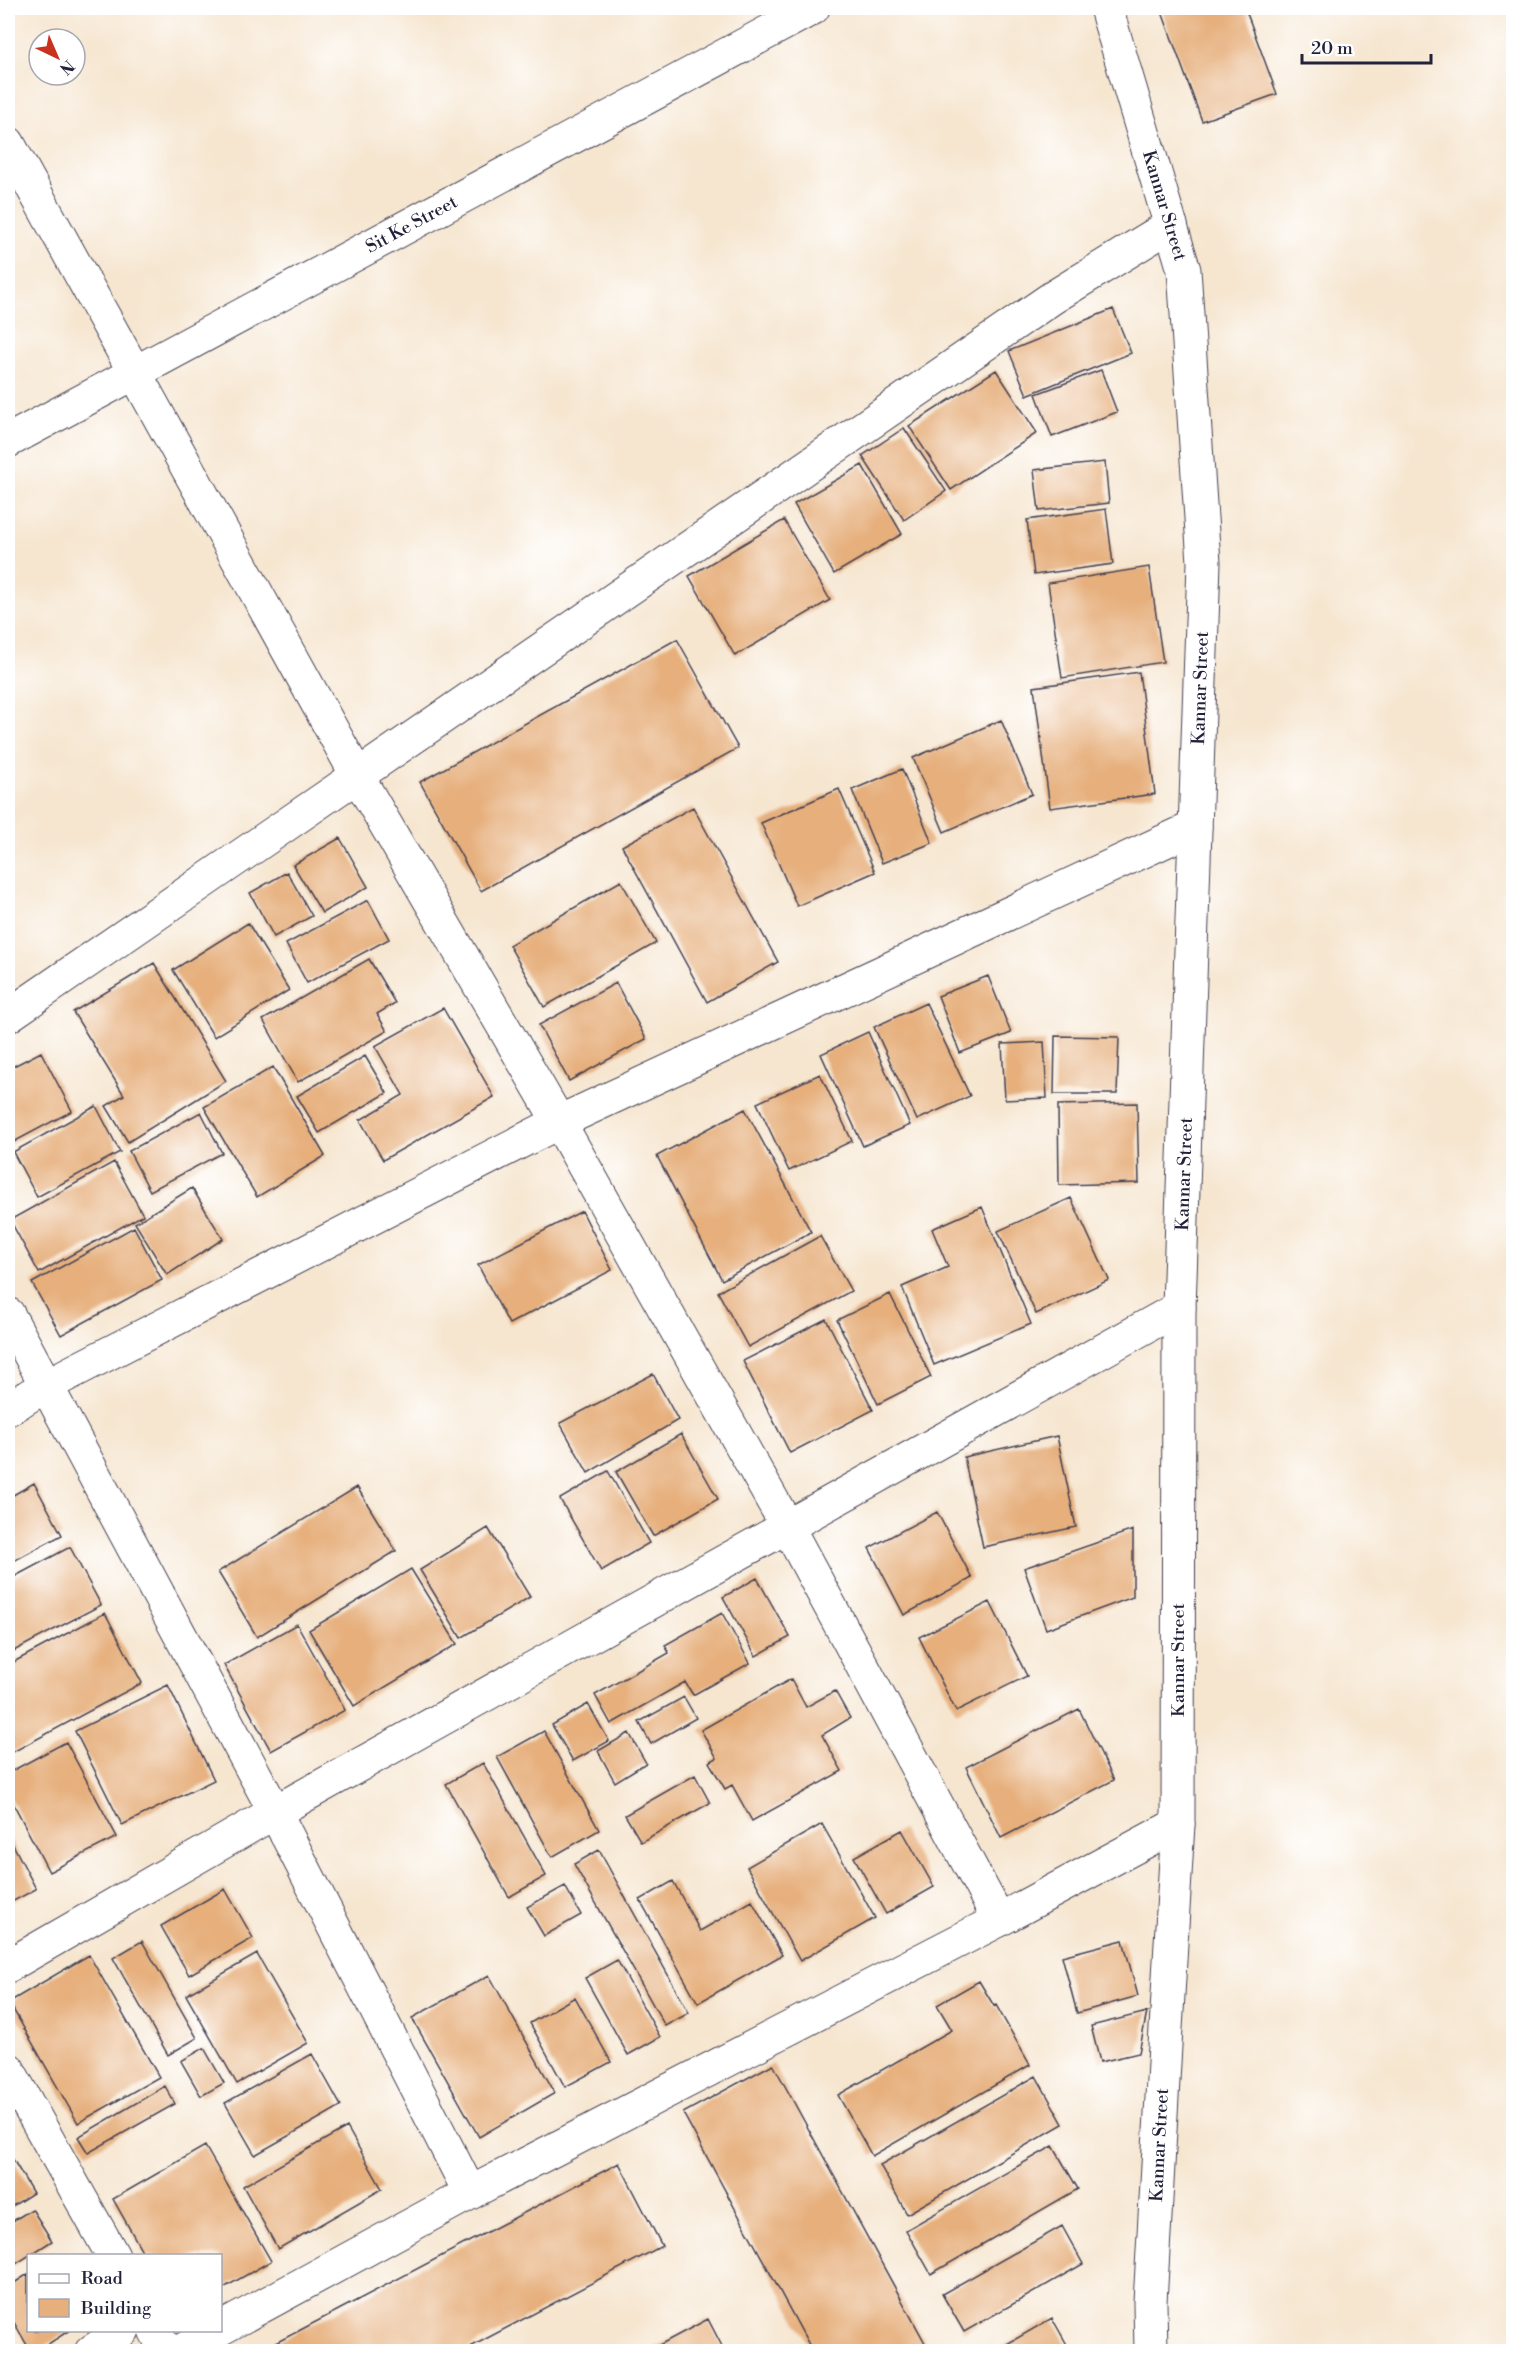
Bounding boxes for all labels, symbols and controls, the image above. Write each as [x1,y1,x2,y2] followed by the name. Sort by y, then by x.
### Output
[27,27,87,87] north arrow
[1302,27,1431,65] scale bar
[1311,37,1353,60] text: 20 m
[55,55,78,79] text: N
[1137,148,1192,264] street label: Kannar Street
[362,190,462,259] street label: Sit Ke Street
[1187,630,1214,745] street label: Kannar Street
[1171,1116,1198,1231] street label: Kannar Street
[1167,1602,1190,1717] street label: Kannar Street
[1145,2087,1174,2202] street label: Kannar Street
[27,2254,222,2332] legend
[81,2267,124,2290] text: Road
[80,2297,152,2320] text: Building

